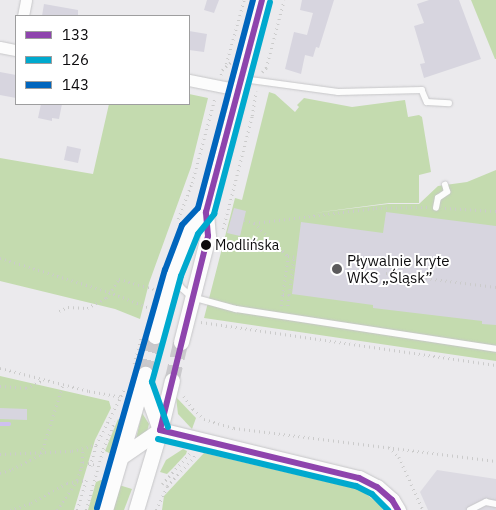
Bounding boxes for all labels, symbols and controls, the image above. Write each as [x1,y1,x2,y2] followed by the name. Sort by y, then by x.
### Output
[15,15,190,105] legend
[62,25,89,44] text: 133
[62,50,89,69] text: 126
[62,75,89,94] text: 143
[215,237,279,253] place label: Modlińska
[201,240,211,250] marker: Modlińska
[347,251,450,286] place label: Pływalnie kryte WKS „Śląsk”
[331,263,343,275] marker: Pływalnie kryte WKS „Śląsk”

